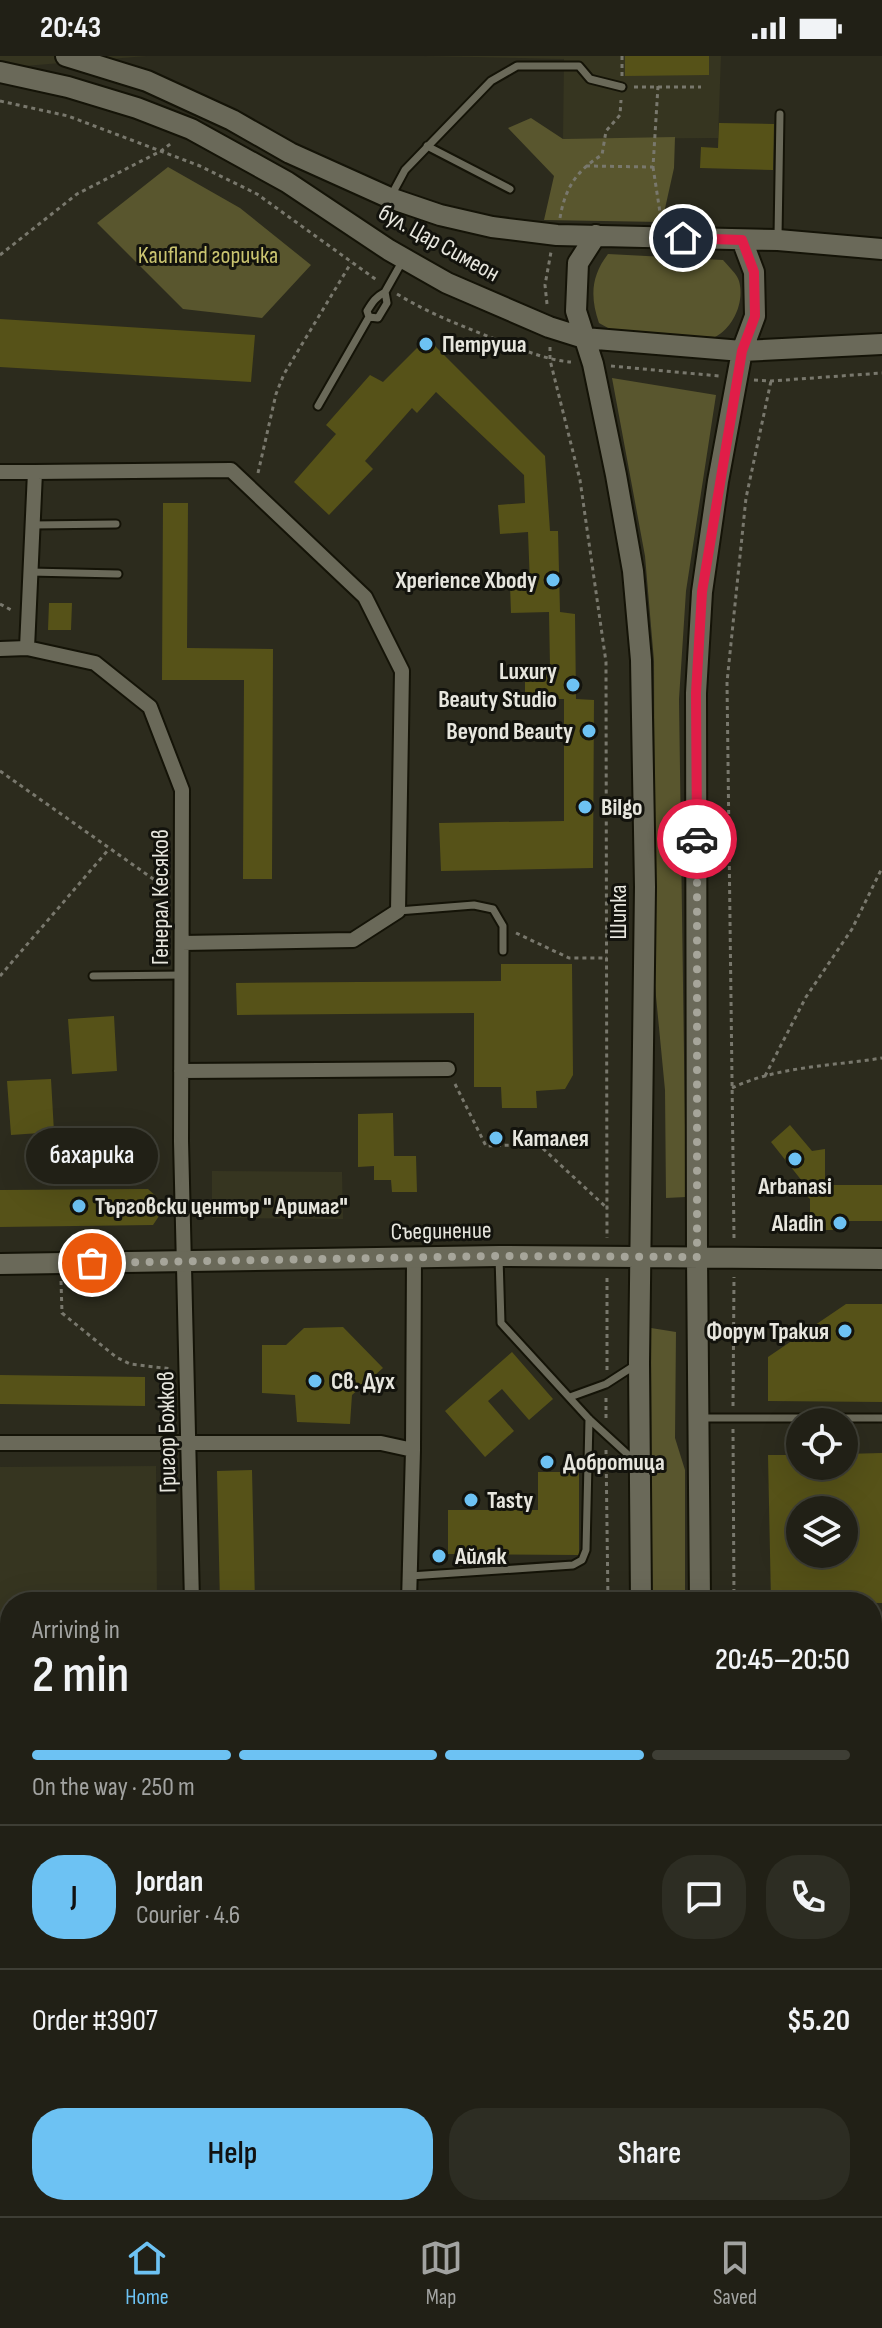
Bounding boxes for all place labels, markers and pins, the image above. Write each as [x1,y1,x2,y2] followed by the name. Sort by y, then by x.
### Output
[649,204,717,272] pin
[442,330,527,359] place label: Петруша
[417,335,435,353] marker: Петруша
[394,566,537,595] place label: Xperience Xbody
[544,571,562,589] marker: Xperience Xbody
[438,657,557,714] place label: Luxury Beauty Studio
[564,676,582,694] marker: Luxury Beauty Studio
[446,717,573,746] place label: Beyond Beauty
[580,722,598,740] marker: Beyond Beauty
[601,793,643,822] place label: Bilgo
[576,798,594,816] marker: Bilgo
[512,1124,589,1153] place label: Каталея
[26,1127,158,1183] callout: бахарика
[487,1129,505,1147] marker: Каталея
[786,1150,804,1168] marker: Аrbanasi
[757,1172,832,1201] place label: Аrbanasi
[95,1192,348,1221] place label: Търговски център " Аримаг"
[70,1197,88,1215] marker: Търговски център " Аримаг"
[771,1209,824,1238] place label: Аladin
[831,1214,849,1232] marker: Аladin
[58,1229,126,1297] pin
[706,1317,829,1346] place label: Форум Тракия
[836,1322,854,1340] marker: Форум Тракия
[331,1367,395,1396] place label: Св. Дух
[306,1372,324,1390] marker: Св. Дух
[563,1448,665,1477] place label: Добротица
[538,1453,556,1471] marker: Добротица
[487,1486,533,1515] place label: Tasty
[462,1491,480,1509] marker: Tasty
[454,1542,507,1571] place label: Айляк
[430,1547,448,1565] marker: Айляк

